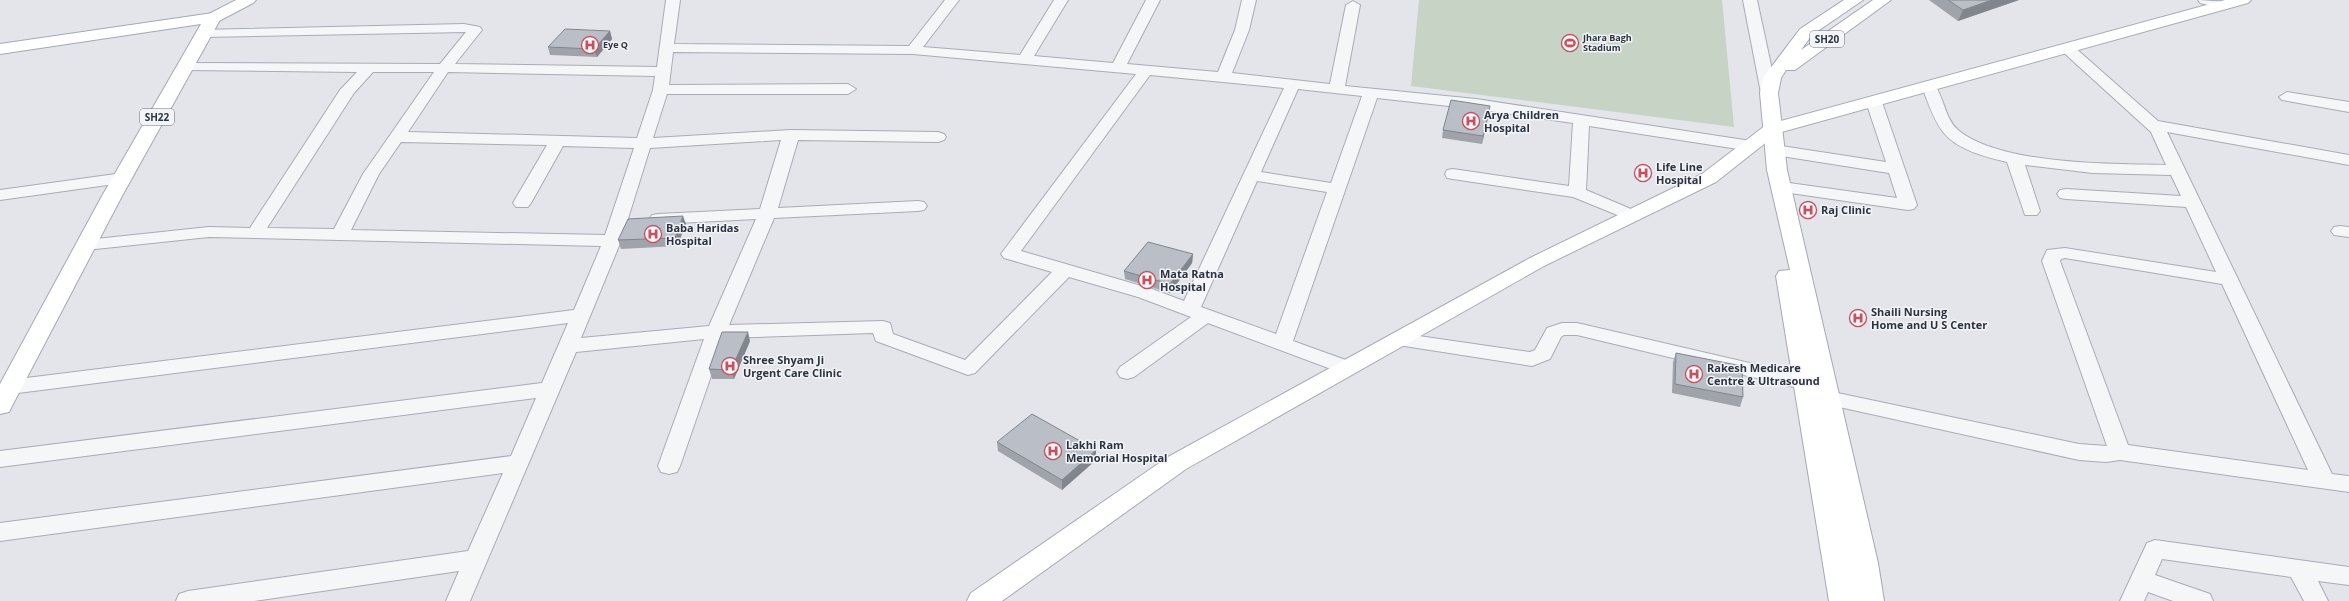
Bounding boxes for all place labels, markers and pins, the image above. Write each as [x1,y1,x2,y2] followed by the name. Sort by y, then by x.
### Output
[1582,31,1632,54] place label: Jhara Bagh Stadium
[1560,33,1580,53] sports icon: Jhara Bagh Stadium
[580,35,600,55] hospital icon: Eye Q
[603,38,628,51] place label: Eye Q
[1484,107,1559,135] place label: Arya Children Hospital
[1461,111,1481,131] hospital icon: Arya Children Hospital
[1656,159,1703,187] place label: Life Line Hospital
[1633,163,1653,183] hospital icon: Life Line Hospital
[1798,200,1818,220] hospital icon: Raj Clinic
[1821,202,1871,217] place label: Raj Clinic
[666,220,740,248] place label: Baba Haridas Hospital
[643,224,663,244] hospital icon: Baba Haridas Hospital
[1160,266,1224,294] place label: Mata Ratna Hospital
[1137,270,1157,290] hospital icon: Mata Ratna Hospital
[1871,304,1987,332] place label: Shaili Nursing Home and U S Center
[1848,308,1868,328] hospital icon: Shaili Nursing Home and U S Center
[743,352,842,380] place label: Shree Shyam Ji Urgent Care Clinic
[720,356,740,376] hospital icon: Shree Shyam Ji Urgent Care Clinic
[1707,360,1820,388] place label: Rakesh Medicare Centre & Ultrasound
[1684,364,1704,384] hospital icon: Rakesh Medicare Centre & Ultrasound
[1066,437,1167,465] place label: Lakhi Ram Memorial Hospital
[1043,441,1063,461] hospital icon: Lakhi Ram Memorial Hospital

